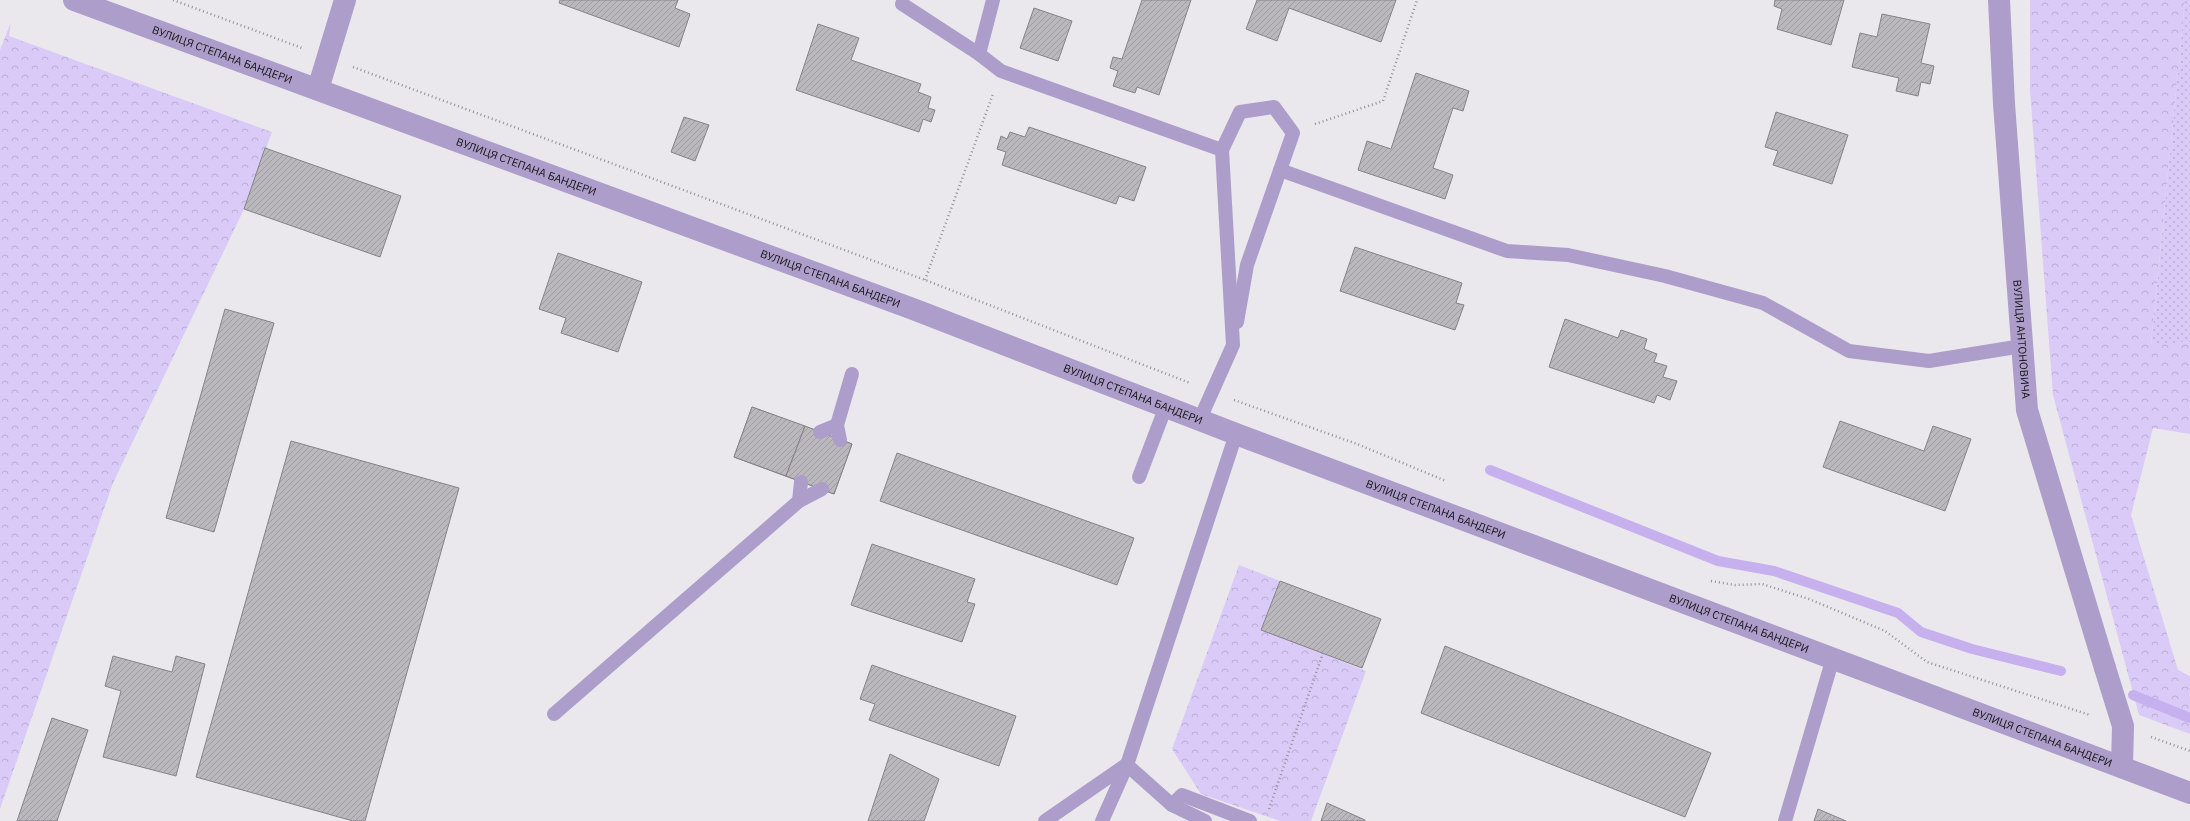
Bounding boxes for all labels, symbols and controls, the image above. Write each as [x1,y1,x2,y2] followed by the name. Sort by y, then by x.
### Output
[150,22,294,87] street label: ВУЛИЦЯ СТЕПАНА БАНДЕРИ
[454,134,598,199] street label: ВУЛИЦЯ СТЕПАНА БАНДЕРИ
[758,246,902,311] street label: ВУЛИЦЯ СТЕПАНА БАНДЕРИ
[2010,279,2033,399] street label: ВУЛИЦЯ АНТОНОВИЧА
[1061,361,1205,427] street label: ВУЛИЦЯ СТЕПАНА БАНДЕРИ
[1364,477,1508,542] street label: ВУЛИЦЯ СТЕПАНА БАНДЕРИ
[1667,591,1811,656] street label: ВУЛИЦЯ СТЕПАНА БАНДЕРИ
[1971,705,2114,770] street label: ВУЛИЦЯ СТЕПАНА БАНДЕРИ

